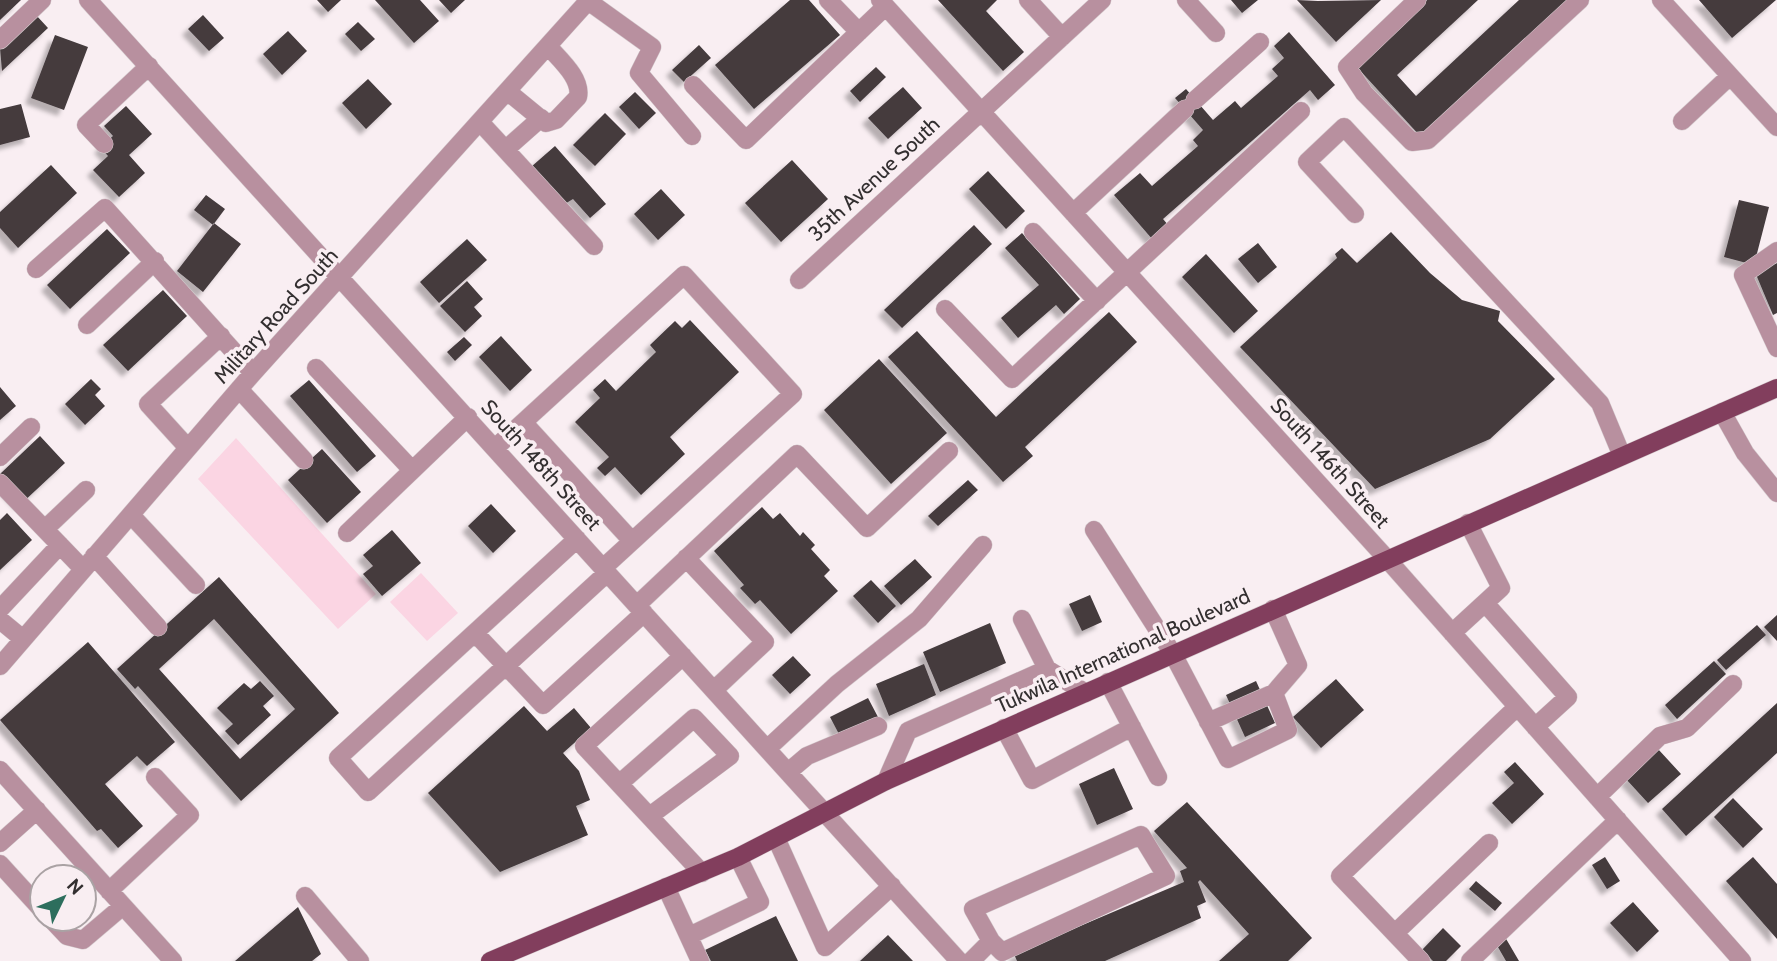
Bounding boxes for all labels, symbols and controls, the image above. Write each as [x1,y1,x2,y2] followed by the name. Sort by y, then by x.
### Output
[803,111,945,246] street label: 35th Avenue South
[208,243,343,388] street label: Military Road South
[1266,393,1395,533] street label: South 146th Street
[476,394,606,535] street label: South 148th Street
[992,583,1254,718] street label: Tukwila International Boulevard
[28,863,98,933] north arrow
[62,874,88,900] text: N

